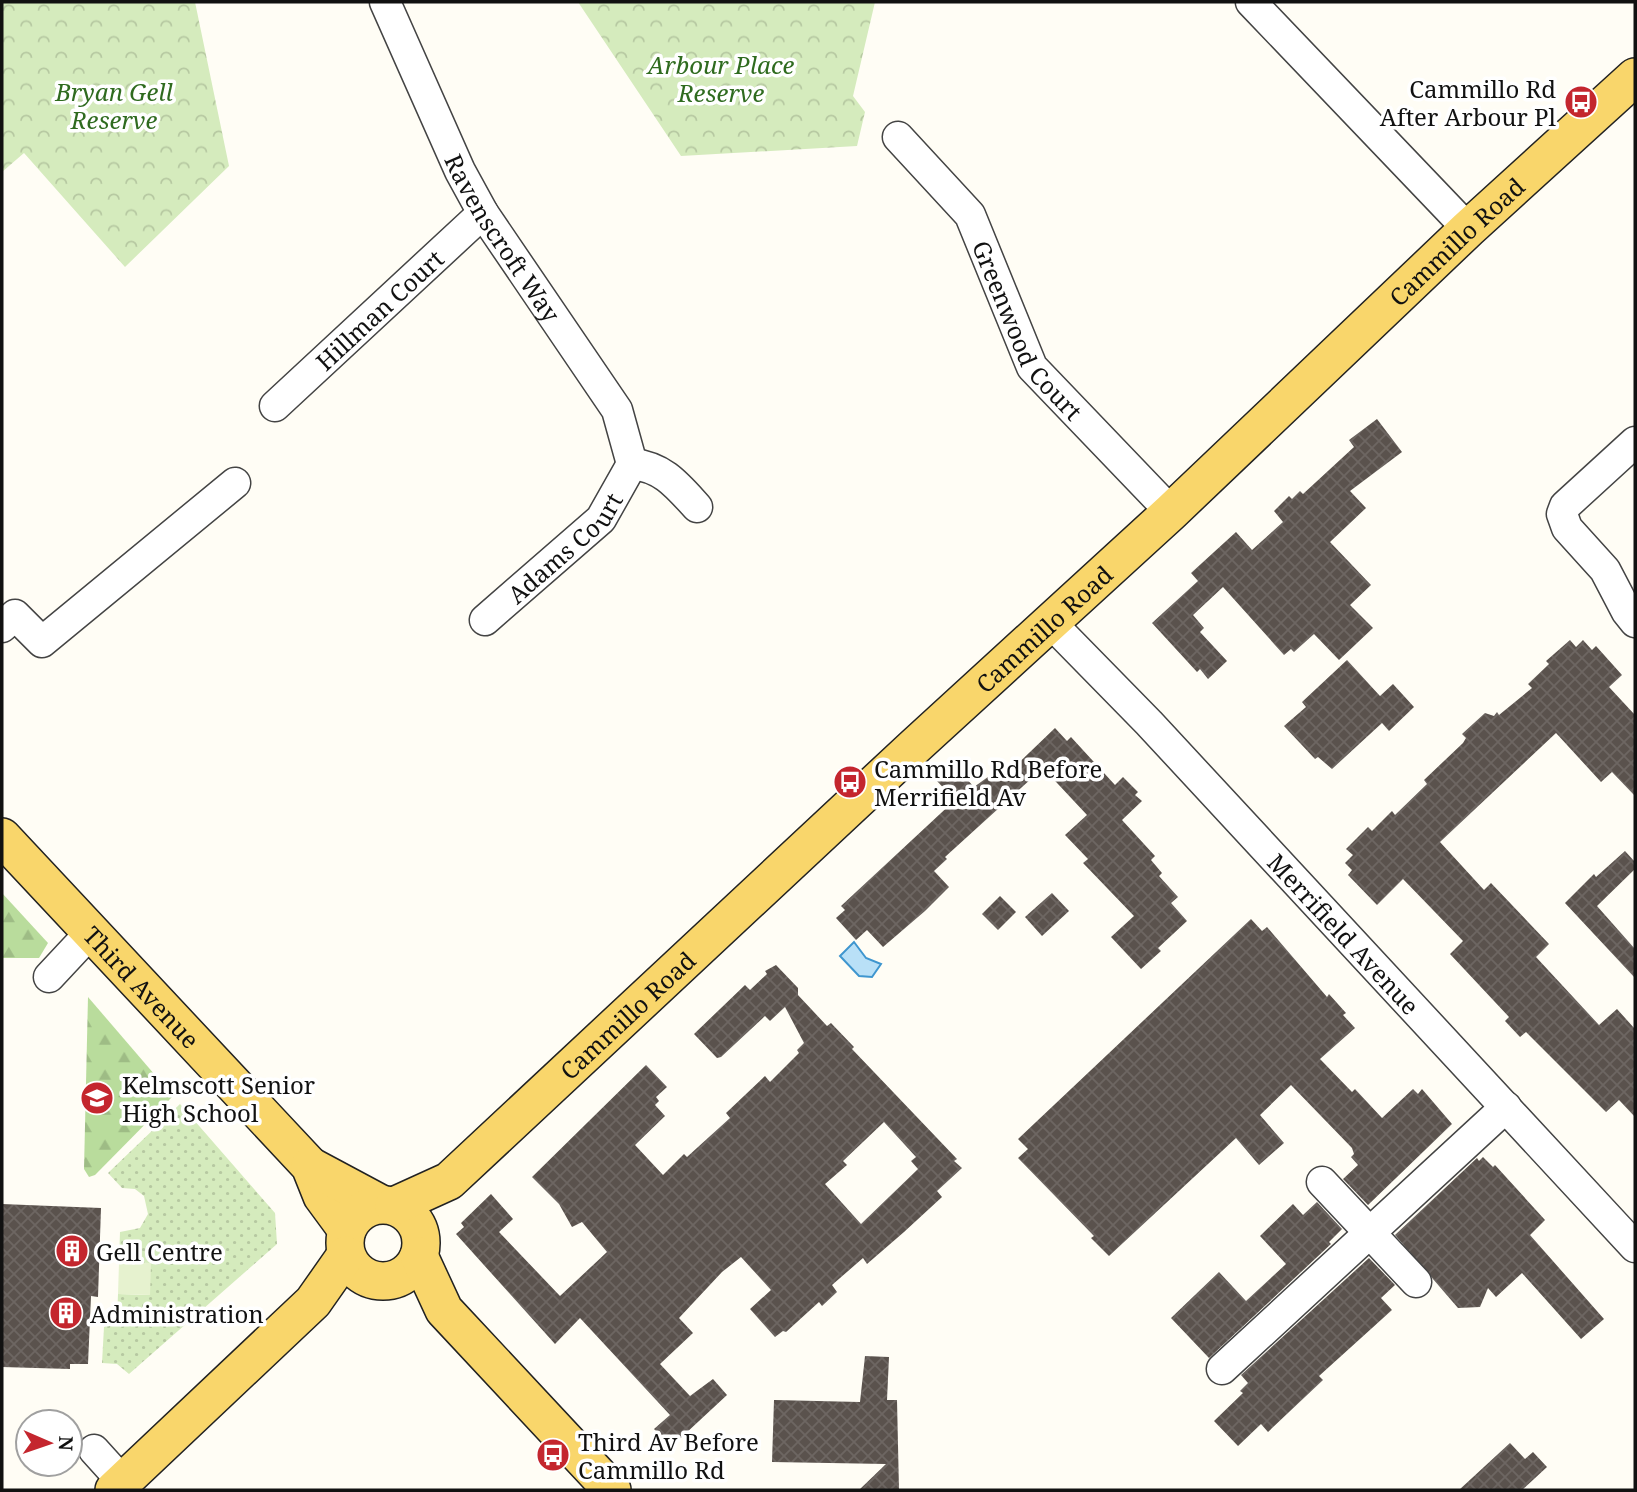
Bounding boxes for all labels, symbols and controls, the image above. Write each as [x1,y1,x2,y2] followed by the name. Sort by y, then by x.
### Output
[646,48,795,109] park label: Arbour Place Reserve
[1380,72,1557,133] place label: Cammillo Rd After Arbour Pl
[54,75,174,136] park label: Bryan Gell Reserve
[1562,83,1600,121] bus stop icon: Cammillo Rd After Arbour Pl
[438,148,569,328] street label: Ravenscroft Way
[1381,169,1531,313] street label: Cammillo Road
[965,235,1090,427] street label: Greenwood Court
[308,242,450,377] street label: Hillman Court
[500,486,629,610] street label: Adams Court
[968,557,1119,700] street label: Cammillo Road
[874,752,1102,813] place label: Cammillo Rd Before Merrifield Av
[831,763,869,801] bus stop icon: Cammillo Rd Before Merrifield Av
[1261,846,1427,1021] street label: Merrifield Avenue
[77,919,207,1055] street label: Third Avenue
[552,943,702,1086] street label: Cammillo Road
[122,1068,315,1129] place label: Kelmscott Senior High School
[78,1079,116,1117] school or university icon: Kelmscott Senior High School
[53,1232,91,1270] building icon: Gell Centre
[96,1235,223,1268] place label: Gell Centre
[47,1294,85,1332] building icon: Administration
[90,1297,264,1330] place label: Administration
[14,1408,84,1478] north arrow
[578,1425,759,1486] place label: Third Av Before Cammillo Rd
[53,1436,79,1452] text: N
[534,1436,572,1474] bus stop icon: Third Av Before Cammillo Rd

